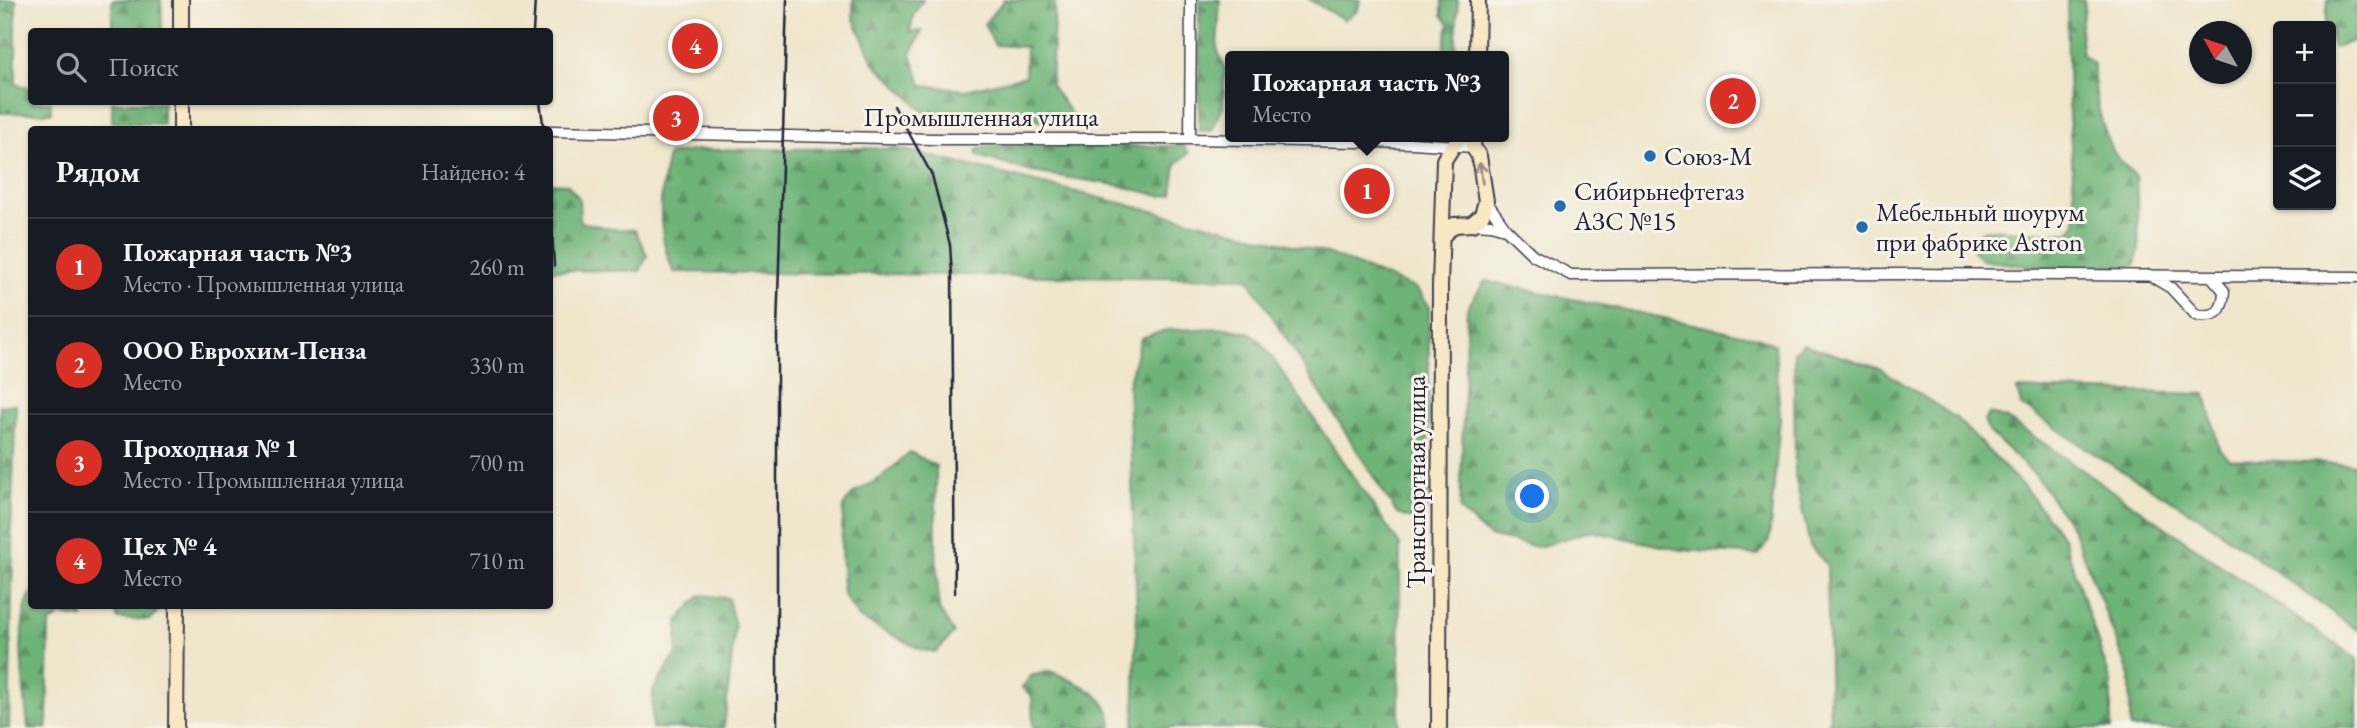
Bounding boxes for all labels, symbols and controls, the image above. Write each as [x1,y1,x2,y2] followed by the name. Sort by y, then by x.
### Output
[672,20,718,72] pin: 4
[2189,21,2252,84] north arrow
[2273,21,2336,210] map controls
[2273,21,2336,84] button: +
[28,28,553,105] search box
[52,48,90,86] icon: search
[108,50,179,84] text: Поиск
[1225,51,1509,142] popup
[1252,65,1482,99] text: Пожарная часть №3
[1710,75,1756,127] pin: 2
[2273,84,2336,147] button: −
[653,92,699,144] pin: 3
[1252,99,1311,129] text: Место
[863,100,1099,134] street label: Промышленная улица
[1664,139,1753,173] place label: Союз-М
[2273,147,2336,210] button: layers
[1642,148,1658,164] marker: Союз-М
[56,152,140,191] text: Рядом
[421,157,525,187] text: Найдено: 4
[1475,162,1488,185] one-way arrow
[1344,165,1390,217] pin: 1
[1573,174,1745,238] place label: Сибирьнефтегаз АЗС №15
[1876,195,2085,259] place label: Мебельный шоурум при фабрике Astron
[1552,198,1568,214] marker: Сибирьнефтегаз АЗС №15
[1854,219,1870,235] marker: Мебельный шоурум при фабрике Astron
[123,235,353,269] text: Пожарная часть №3
[73,252,85,282] text: 1
[469,252,525,282] text: 260 m
[123,269,404,299] text: Место · Промышленная улица
[123,333,367,367] text: ООО Еврохим-Пенза
[73,350,85,380] text: 2
[469,350,525,380] text: 330 m
[123,367,182,397] text: Место
[1399,375,1433,589] street label: Транспортная улица
[123,431,299,465] text: Проходная № 1
[73,448,85,478] text: 3
[469,448,525,478] text: 700 m
[123,465,404,495] text: Место · Промышленная улица
[1515,479,1549,513] your location
[123,529,216,563] text: Цех № 4
[73,546,85,576] text: 4
[469,546,525,576] text: 710 m
[123,563,182,593] text: Место

